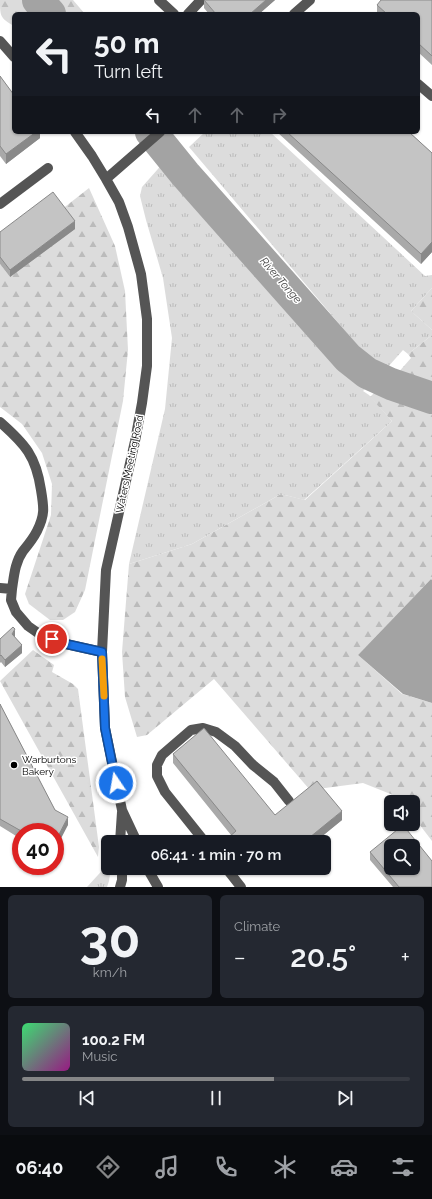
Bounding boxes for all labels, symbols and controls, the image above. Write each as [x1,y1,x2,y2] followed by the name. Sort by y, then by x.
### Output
[94,27,160,60] text: 50 m
[28,28,80,80] icon: left
[94,61,163,82] text: Turn left
[142,104,164,126] icon: left
[184,104,206,126] icon: ahead
[226,104,248,126] icon: ahead
[268,104,290,126] icon: right
[257,255,304,306] water label: River Tonge
[114,414,145,514] street label: Waters Meeting Road
[35,622,69,656] pin
[41,628,63,650] icon: arrive
[22,754,77,777] place label: Warburtons Bakery
[9,760,19,770] marker: Warburtons Bakery
[95,762,137,804] position arrow
[384,795,420,875] map controls
[384,795,420,831] button: sound
[12,823,64,875] speed limit sign: 40
[384,839,420,875] button: search
[151,846,281,864] text: 06:41 · 1 min · 70 m
[80,908,140,969] text: 30
[234,919,280,934] text: Climate
[290,939,356,974] text: 20.5°
[234,944,246,970] text: −
[401,944,410,970] text: +
[93,965,127,980] text: km/h
[82,1031,145,1049] text: 100.2 FM
[82,1049,117,1064] text: Music
[76,1087,98,1109] icon: previous
[205,1087,227,1109] icon: pause
[334,1087,356,1109] icon: next
[94,1153,122,1181] icon: directions
[153,1153,181,1181] icon: music
[212,1153,240,1181] icon: phone
[271,1153,299,1181] icon: climate
[330,1153,358,1181] icon: car
[389,1153,417,1181] icon: filters
[15,1157,63,1178] text: 06:40

